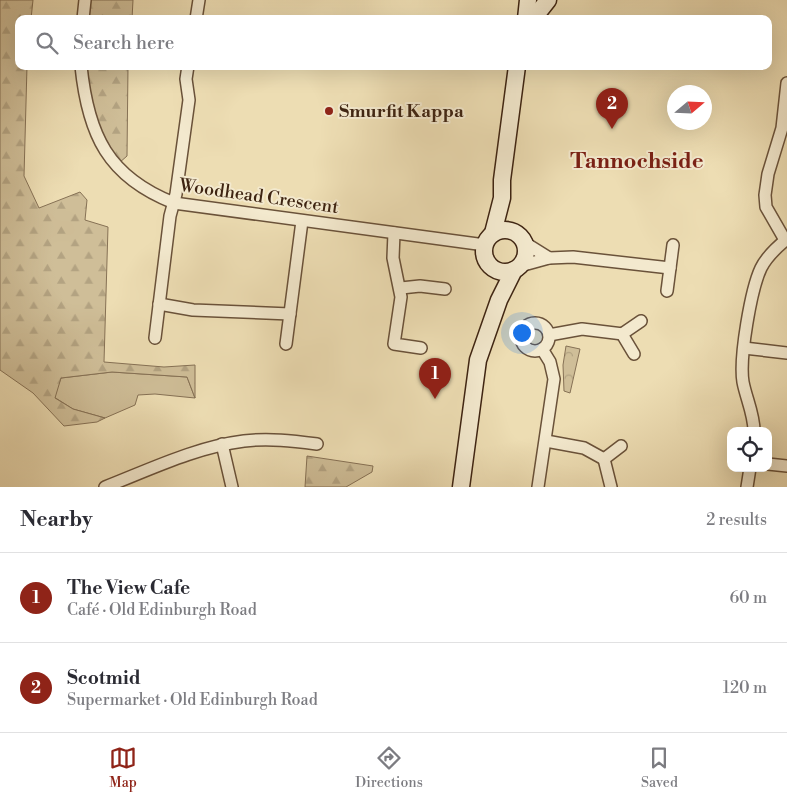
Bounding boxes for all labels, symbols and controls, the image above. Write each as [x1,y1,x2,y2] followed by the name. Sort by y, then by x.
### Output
[15,15,772,70] search box
[33,29,61,57] icon: search
[73,31,174,55] text: Search here
[667,85,712,130] north arrow
[596,88,628,129] pin: 2
[339,100,464,123] place label: Smurfit Kappa
[323,105,335,117] marker: Smurfit Kappa
[570,148,704,175] district label: Tannochside
[177,174,341,219] street label: Woodhead Crescent
[509,320,535,346] your location
[419,358,451,399] pin: 1
[727,427,772,472] map controls
[727,427,772,472] button: locate
[20,507,93,533] text: Nearby
[706,510,767,530] text: 2 results
[67,576,190,600] text: The View Cafe
[32,588,40,608] text: 1
[729,588,767,608] text: 60 m
[67,600,257,620] text: Café · Old Edinburgh Road
[67,666,141,690] text: Scotmid
[31,678,41,698] text: 2
[723,678,767,698] text: 120 m
[67,690,318,710] text: Supermarket · Old Edinburgh Road
[109,744,137,792] tab: Map
[355,744,423,792] tab: Directions
[641,744,678,792] tab: Saved

